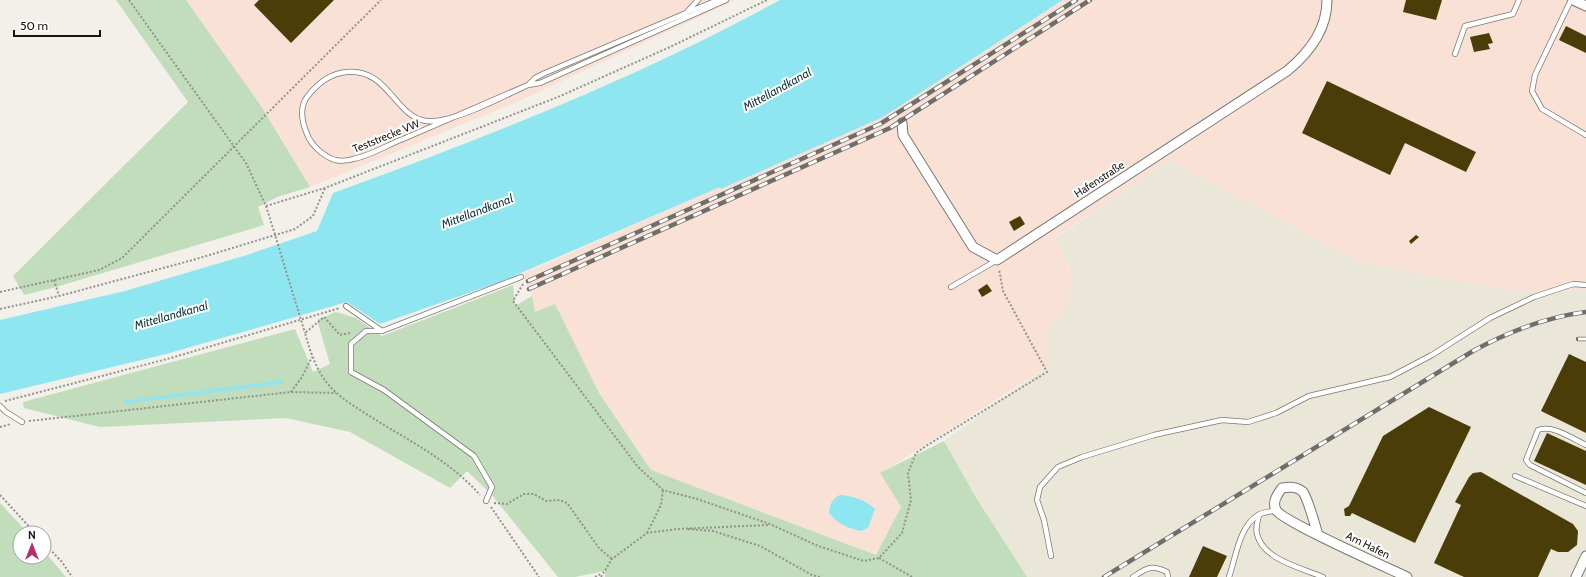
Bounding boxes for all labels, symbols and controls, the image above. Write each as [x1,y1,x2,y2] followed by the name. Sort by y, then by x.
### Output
[14,12,100,38] scale bar
[20,18,48,33] text: 50 m
[739,64,814,114] water label: Mittellandkanal
[350,116,422,156] street label: Teststrecke VW
[1071,157,1127,200] street label: Hafenstraße
[438,190,515,232] water label: Mittellandkanal
[132,297,210,333] water label: Mittellandkanal
[12,525,52,565] north arrow
[28,528,36,542] text: N
[1344,528,1392,562] street label: Am Hafen

